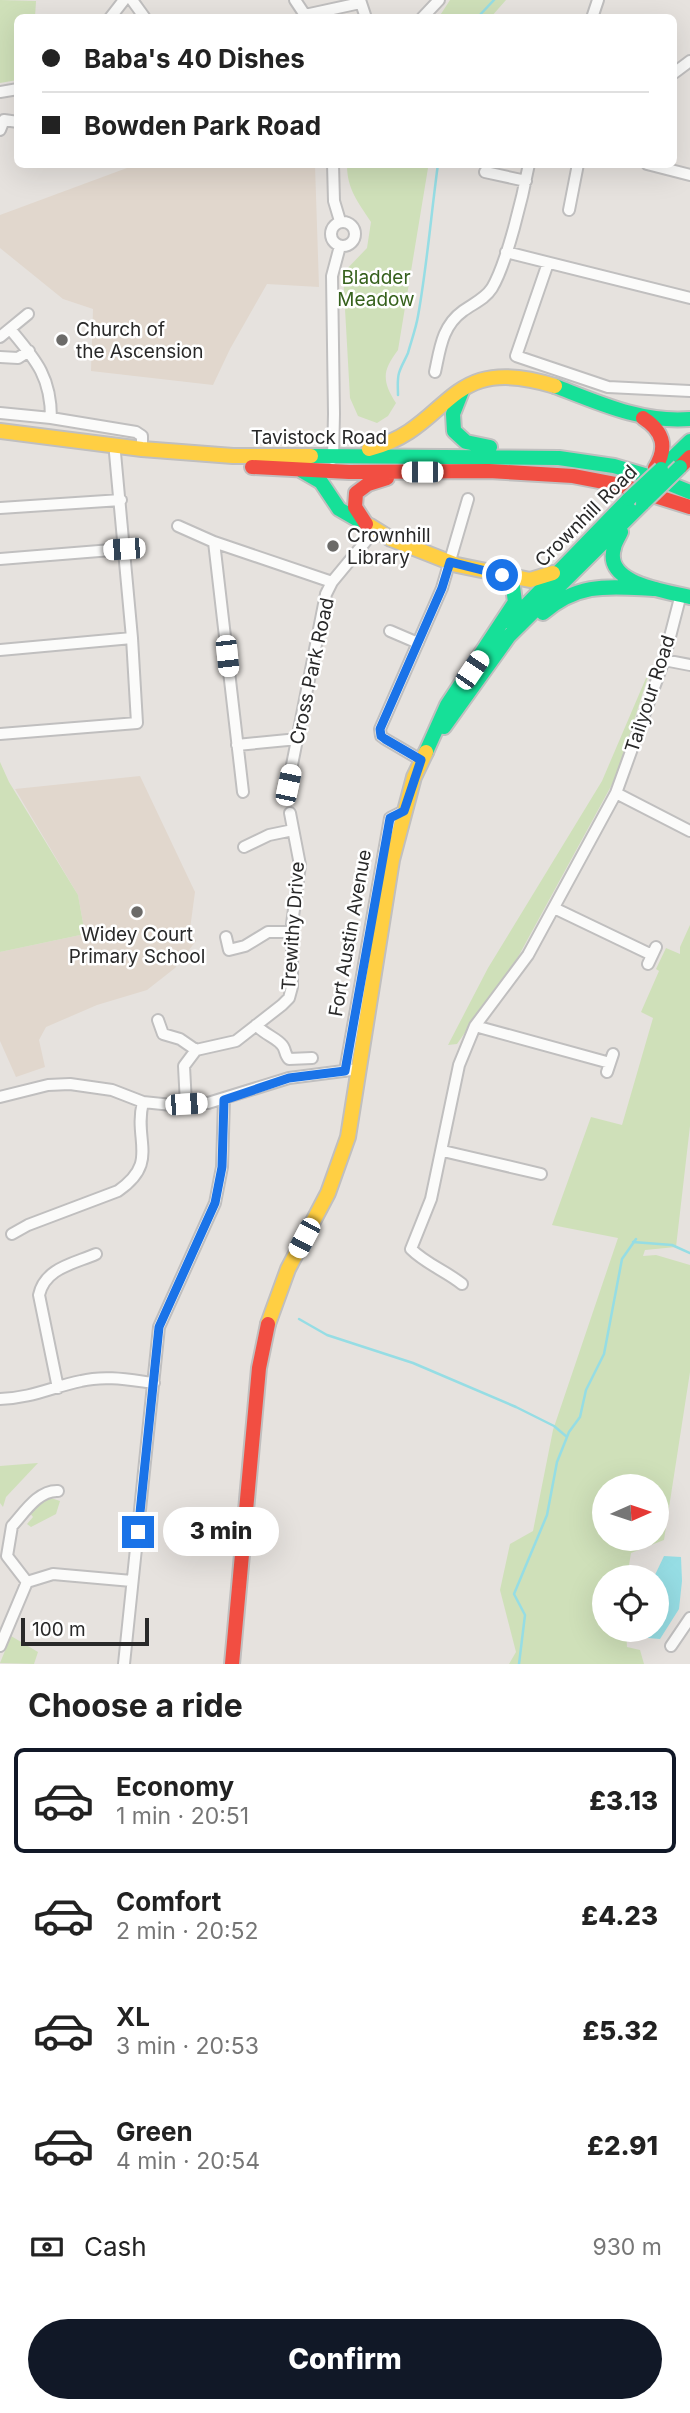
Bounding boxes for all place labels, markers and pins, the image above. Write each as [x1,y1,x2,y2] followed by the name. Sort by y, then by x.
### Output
[76,318,203,363] place label: Church of the Ascension
[54,332,70,348] marker: Church of the Ascension
[347,524,431,569] place label: Crownhill Library
[325,538,341,554] marker: Crownhill Library
[129,904,145,920] marker: Widey Court Primary School
[69,923,205,968] place label: Widey Court Primary School

